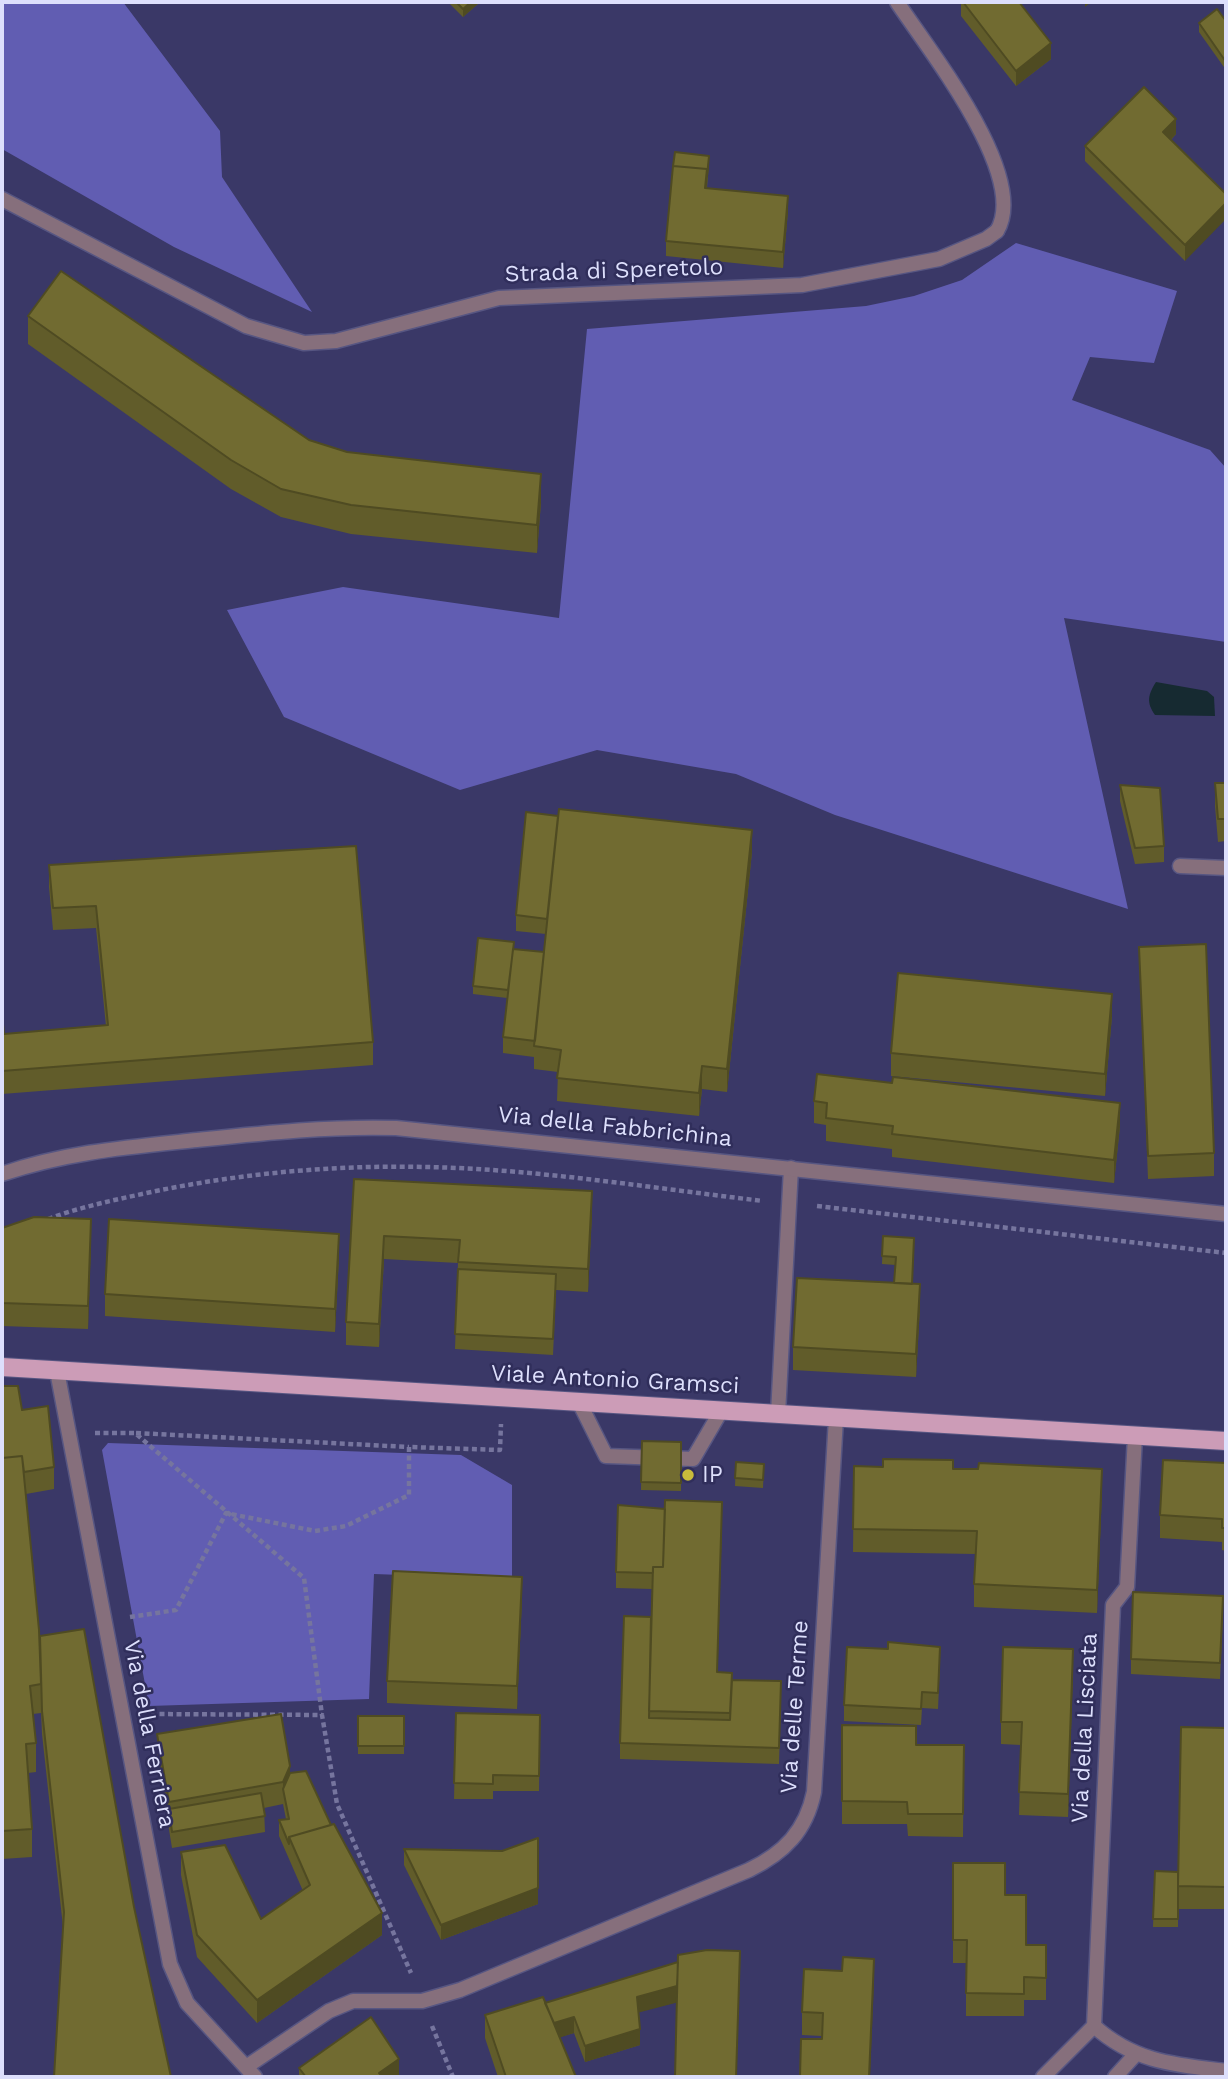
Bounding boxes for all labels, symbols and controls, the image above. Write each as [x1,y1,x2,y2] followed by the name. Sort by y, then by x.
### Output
[504,253,724,289] street label: Strada di Speretolo
[497,1101,733,1153] street label: Via della Fabbrichina
[490,1360,740,1400] street label: Viale Antonio Gramsci
[702,1461,723,1489] place label: IP
[680,1467,696,1483] marker: IP
[775,1619,815,1795] street label: Via delle Terme
[1066,1632,1104,1824] street label: Via della Lisciata
[117,1638,181,1830] street label: Via della Ferriera

